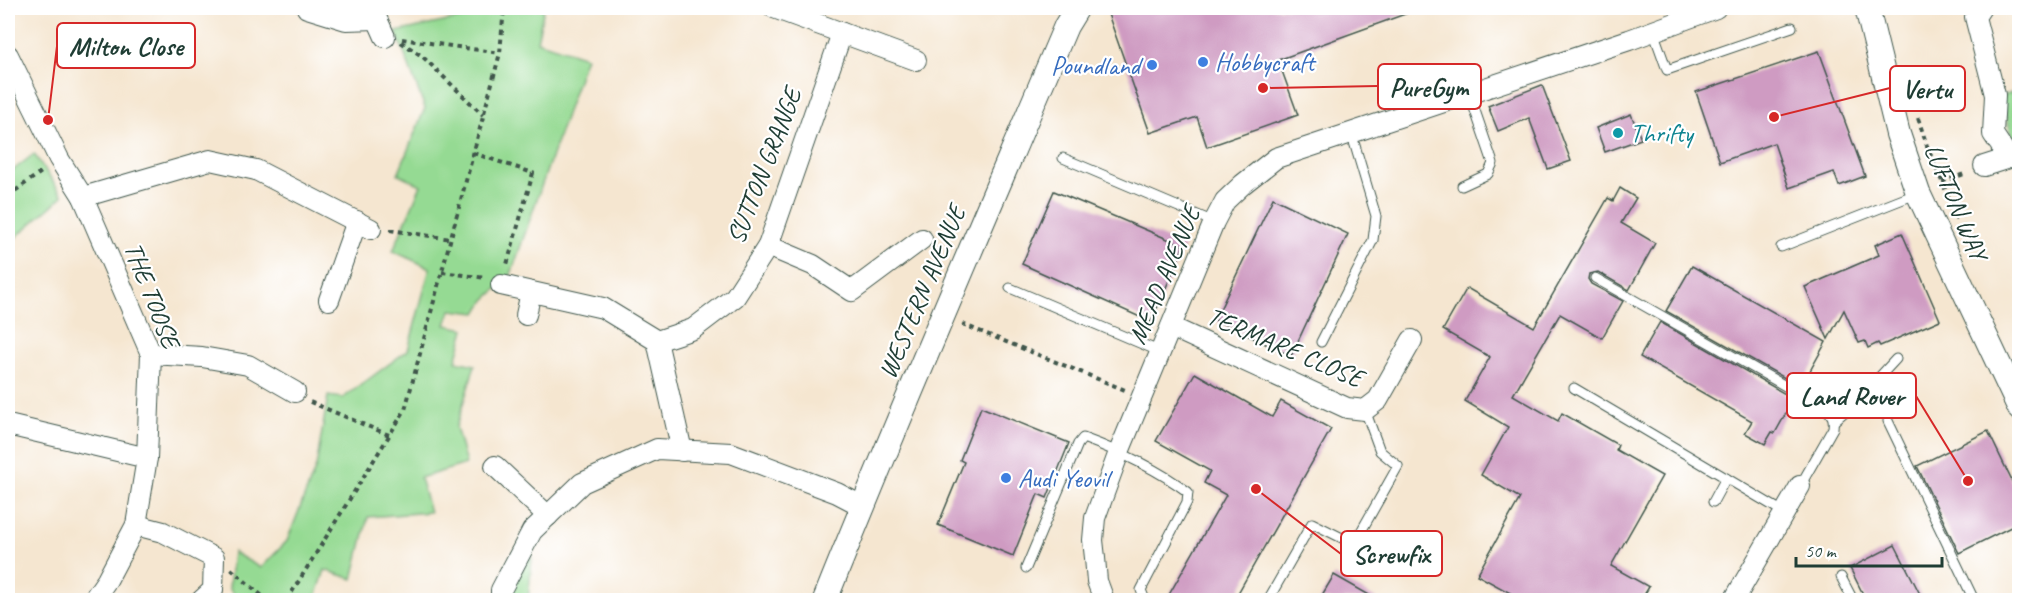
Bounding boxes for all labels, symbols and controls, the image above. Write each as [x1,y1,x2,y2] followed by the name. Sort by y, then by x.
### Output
[57,23,195,68] callout: Milton Close
[69,29,186,63] text: Milton Close
[1215,46,1317,79] place label: Hobbycraft
[1051,49,1144,82] place label: Poundland
[1196,55,1210,69] marker: Hobbycraft
[1145,58,1159,72] marker: Poundland
[1378,64,1481,109] callout: PureGym
[1890,66,1965,111] callout: Vertu
[1390,70,1470,104] text: PureGym
[1902,72,1955,106] text: Vertu
[719,81,810,248] street label: SUTTON GRANGE
[1630,117,1695,150] place label: Thrifty
[1611,126,1625,140] marker: Thrifty
[1917,139,1997,269] street label: LUFTON WAY
[871,197,975,383] street label: WESTERN AVENUE
[1120,198,1209,349] street label: MEAD AVENUE
[117,238,188,355] street label: THE TOOSE
[1202,299,1371,396] street label: TERMARE CLOSE
[1787,373,1916,418] callout: Land Rover
[1800,379,1907,413] text: Land Rover
[1018,462,1113,495] place label: Audi Yeovil
[999,471,1013,485] marker: Audi Yeovil
[1796,530,1942,568] scale bar
[1341,531,1442,576] callout: Screwfix
[1352,537,1432,571] text: Screwfix
[1805,540,1838,562] text: 50 m

